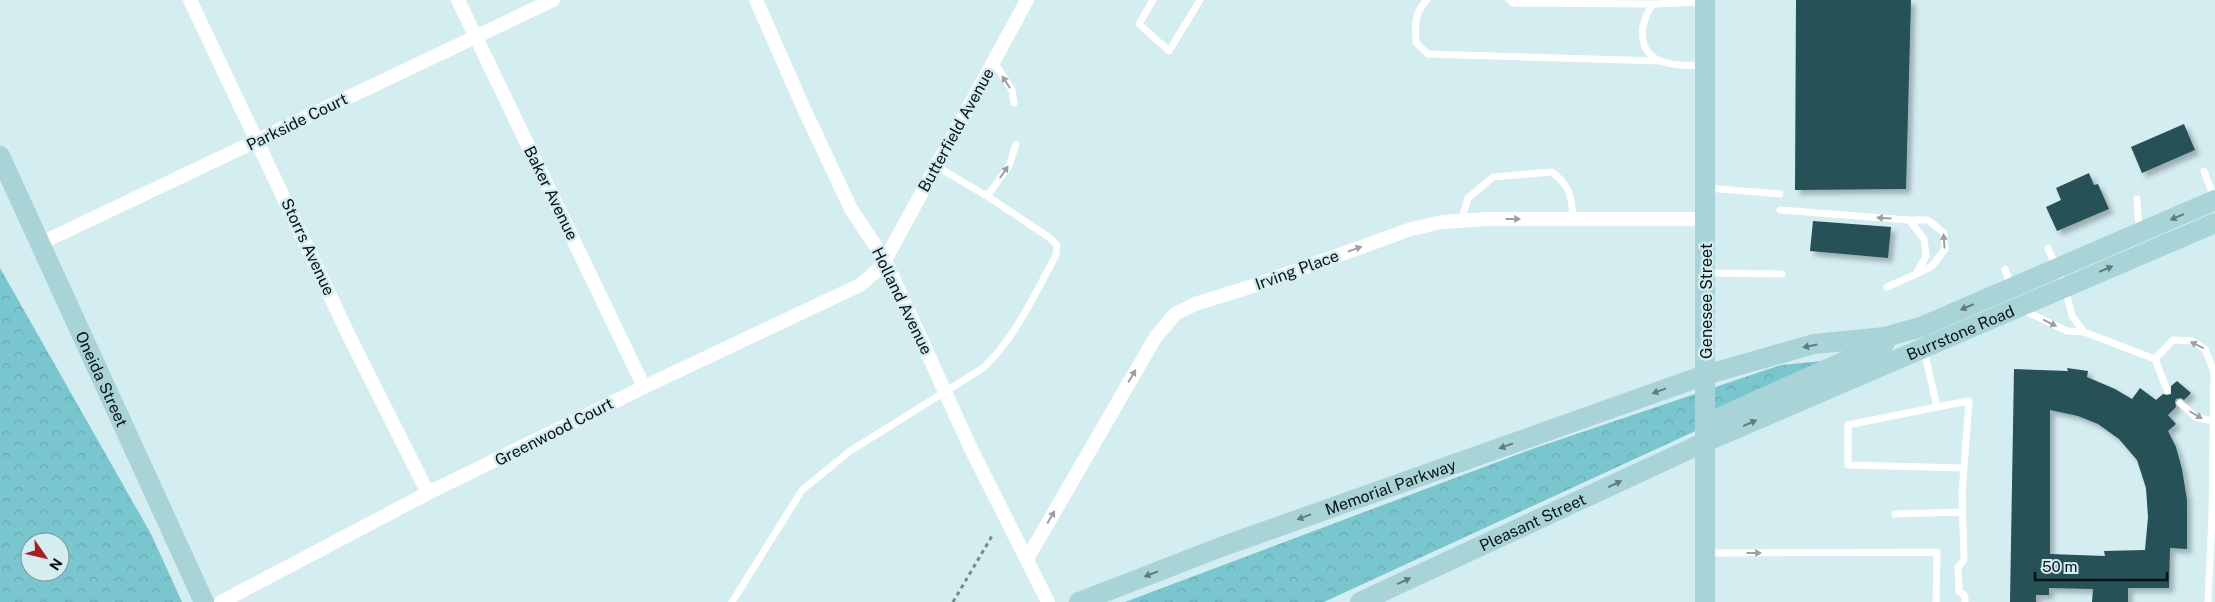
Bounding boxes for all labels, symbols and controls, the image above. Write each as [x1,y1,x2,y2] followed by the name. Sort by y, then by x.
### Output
[914,65,998,195] street label: Butterfield Avenue
[1001,75,1011,88] one-way arrow
[243,89,351,155] street label: Parkside Court
[520,143,582,243] street label: Baker Avenue
[999,165,1009,178] one-way arrow
[277,195,339,299] street label: Storrs Avenue
[2170,213,2184,221] one-way arrow
[1876,214,1892,222] one-way arrow
[1505,215,1521,223] one-way arrow
[1939,232,1947,248] one-way arrow
[1697,243,1716,359] street label: Genesee Street
[868,244,936,358] street label: Holland Avenue
[1348,245,1363,253] one-way arrow
[1253,246,1341,294] street label: Irving Place
[2099,265,2113,273] one-way arrow
[1903,301,2017,364] street label: Burrstone Road
[1959,303,1974,311] one-way arrow
[2043,319,2057,327] one-way arrow
[72,328,132,430] street label: Oneida Street
[2190,340,2204,348] one-way arrow
[1802,342,1818,350] one-way arrow
[1128,370,1137,383] one-way arrow
[1652,388,1667,395] one-way arrow
[492,394,616,470] street label: Greenwood Court
[2190,410,2203,419] one-way arrow
[1743,418,1757,426] one-way arrow
[1499,442,1514,450] one-way arrow
[1322,455,1459,519] street label: Memorial Parkway
[1608,479,1622,487] one-way arrow
[1476,489,1589,555] street label: Pleasant Street
[1047,510,1055,525] one-way arrow
[1296,514,1311,522] one-way arrow
[20,532,70,582] north arrow
[1746,549,1762,557] one-way arrow
[2035,550,2168,582] scale bar
[46,555,65,573] text: N
[2042,558,2077,575] text: 50 m
[1143,570,1158,578] one-way arrow
[1397,577,1411,585] one-way arrow

